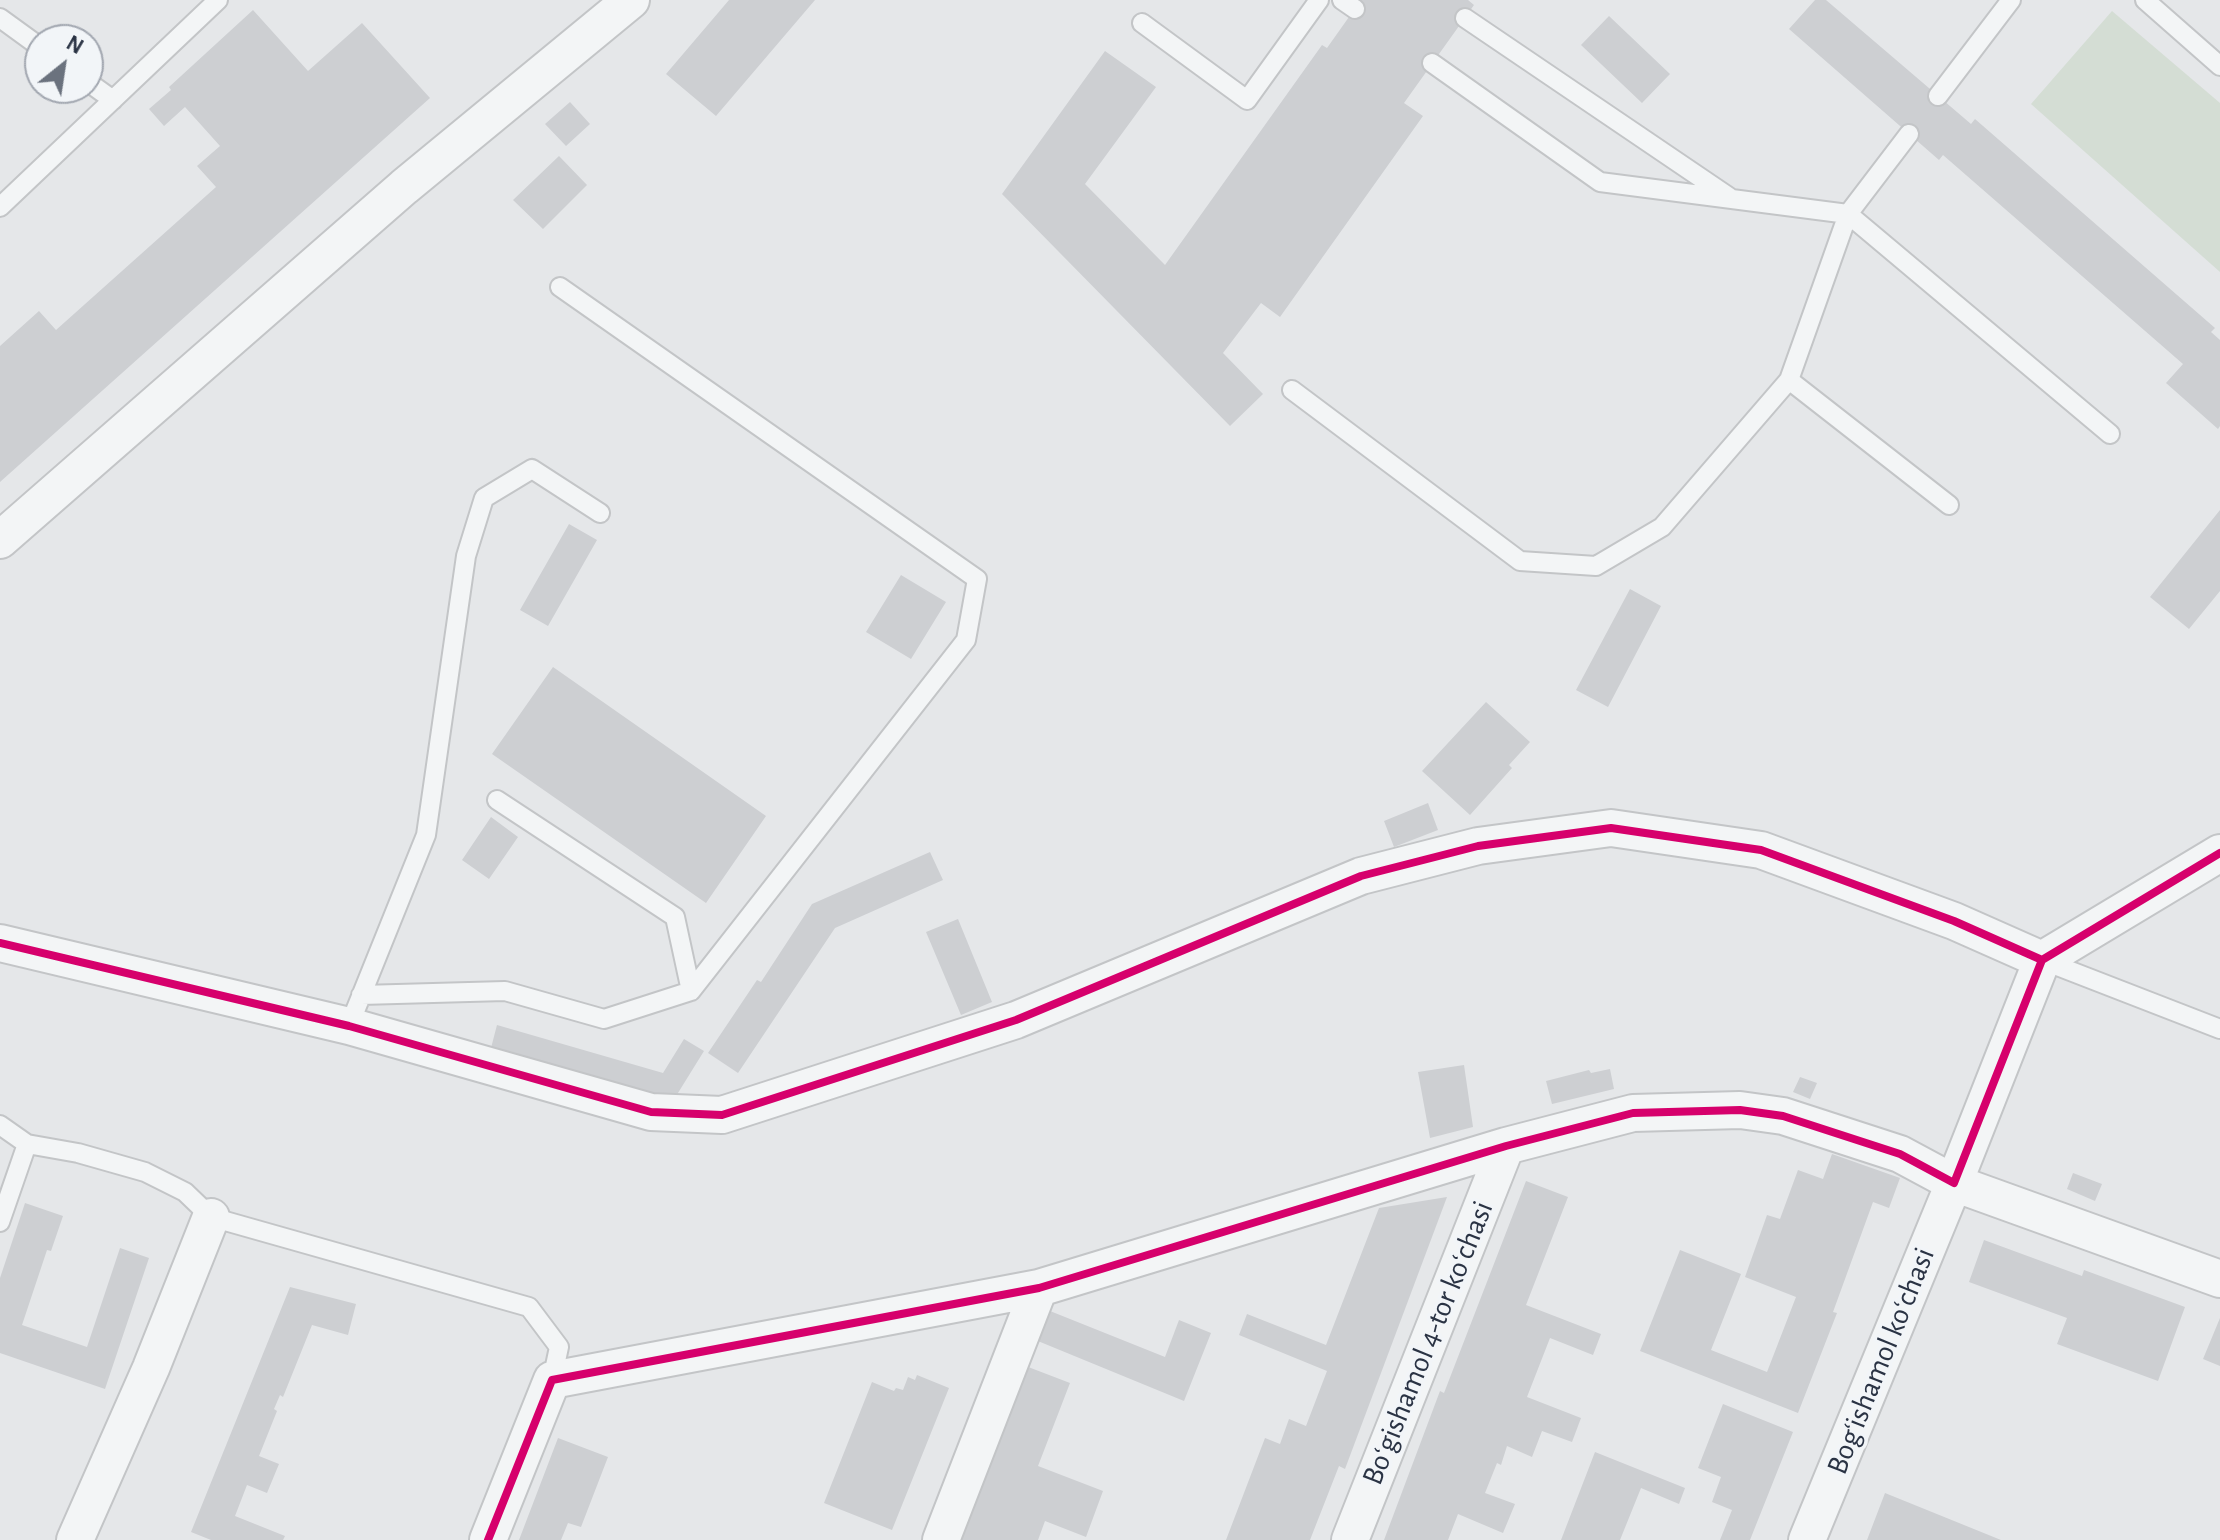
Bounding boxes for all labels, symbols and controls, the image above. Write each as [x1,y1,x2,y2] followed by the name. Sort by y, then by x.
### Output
[24,24,104,104] north arrow
[63,32,87,58] text: N
[1355,1196,1501,1490] street label: Boʻgishamol 4-tor koʻchasi
[1819,1242,1943,1480] street label: Bogʻishamol koʻchasi

